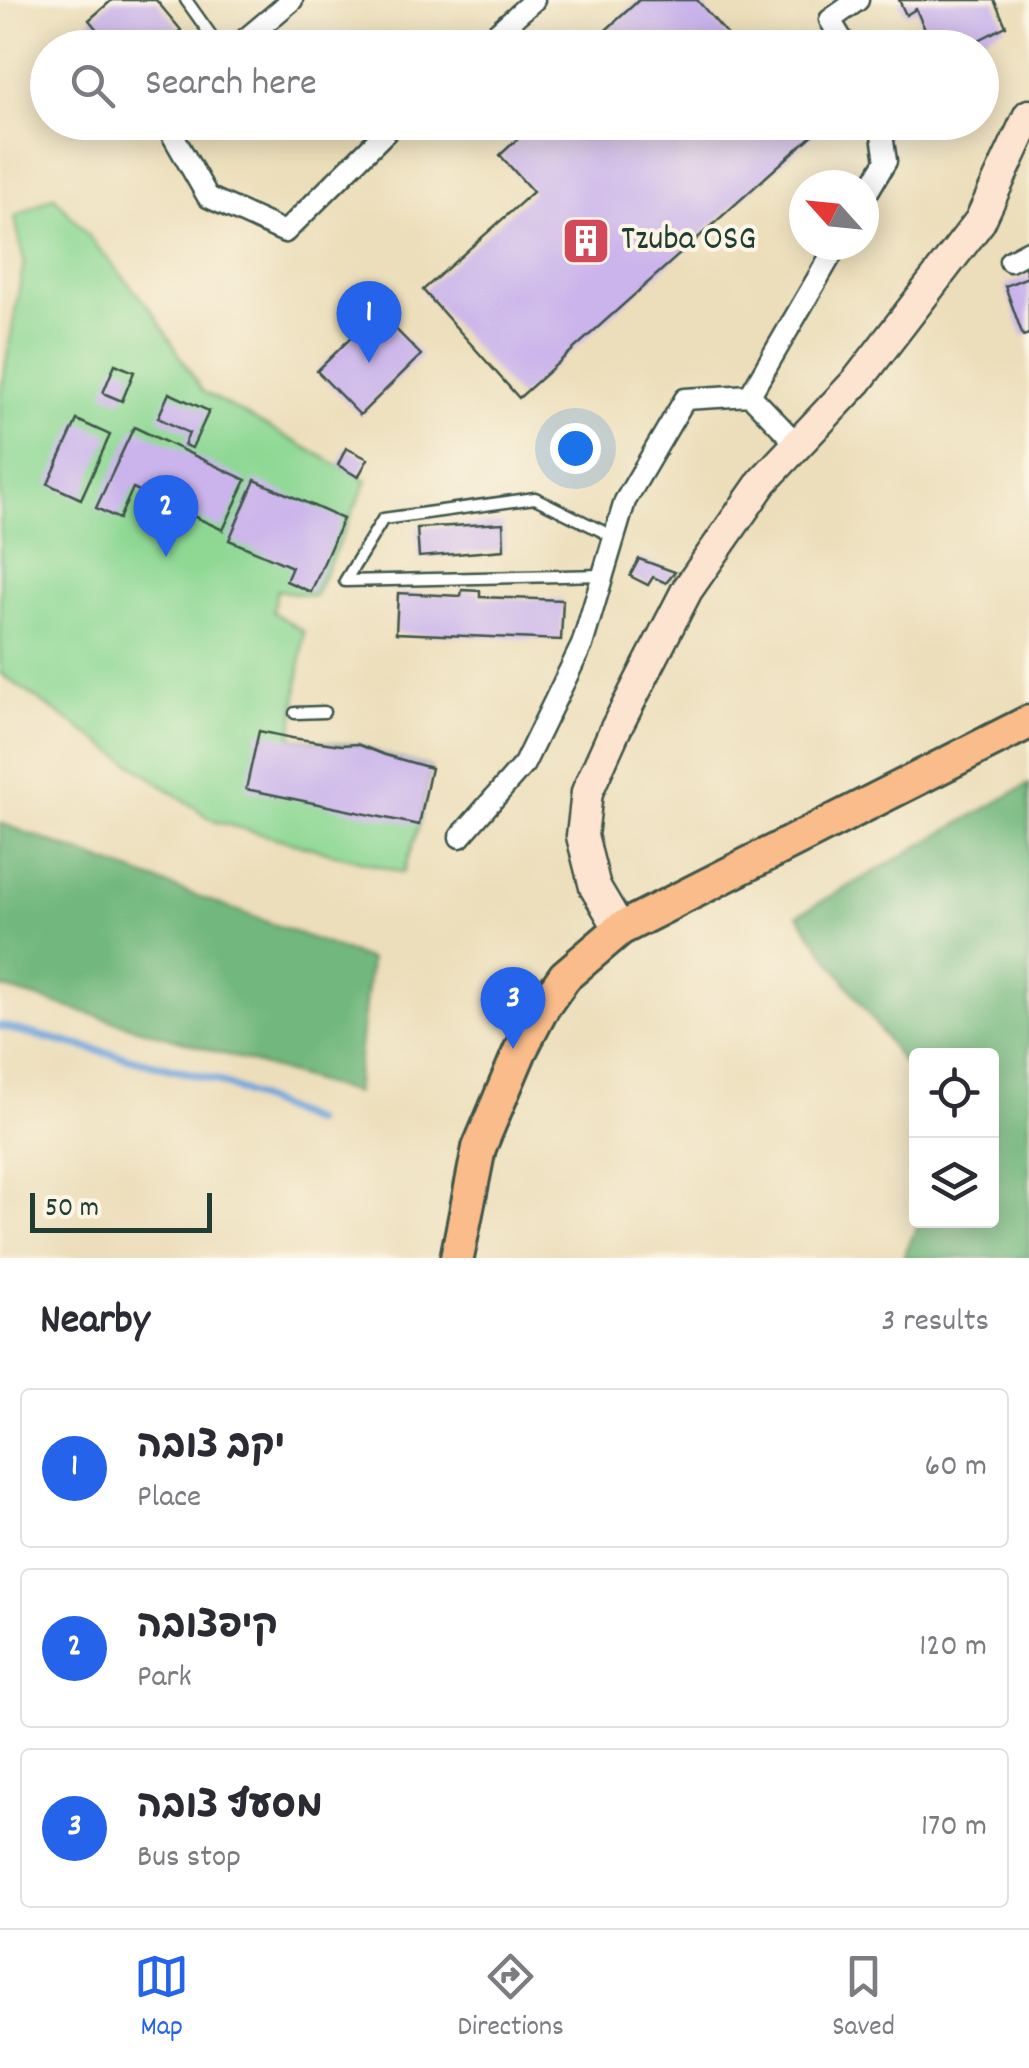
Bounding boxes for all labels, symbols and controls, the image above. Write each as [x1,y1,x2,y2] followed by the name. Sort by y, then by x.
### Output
[30,30,999,140] search box
[65,58,120,113] icon: search
[145,58,317,113] text: Search here
[789,170,879,260] north arrow
[560,215,612,267] building icon: Tzuba OSG
[621,216,756,266] place label: Tzuba OSG
[336,280,402,363] pin: 1
[550,423,601,474] your location
[134,474,198,557] pin: 2
[480,966,546,1049] pin: 3
[909,1048,999,1228] map controls
[909,1048,999,1138] button: locate
[909,1138,999,1228] button: layers
[30,1188,212,1232] scale bar
[45,1190,99,1230] text: 50 m
[40,1293,150,1353] text: Nearby
[881,1300,989,1346] text: 3 results
[137,1421,285,1476] text: יקב צובה
[71,1445,78,1491] text: 1
[925,1445,987,1491] text: 60 m
[137,1476,201,1522] text: Place
[137,1601,278,1656] text: קיפצובה
[68,1625,81,1671] text: 2
[919,1625,987,1671] text: 120 m
[137,1656,192,1702] text: Park
[137,1781,323,1836] text: מסעף צובה
[67,1805,82,1851] text: 3
[921,1805,987,1851] text: 170 m
[137,1836,241,1882] text: Bus stop
[134,1949,189,2049] tab: Map
[458,1949,564,2049] tab: Directions
[832,1949,895,2049] tab: Saved

